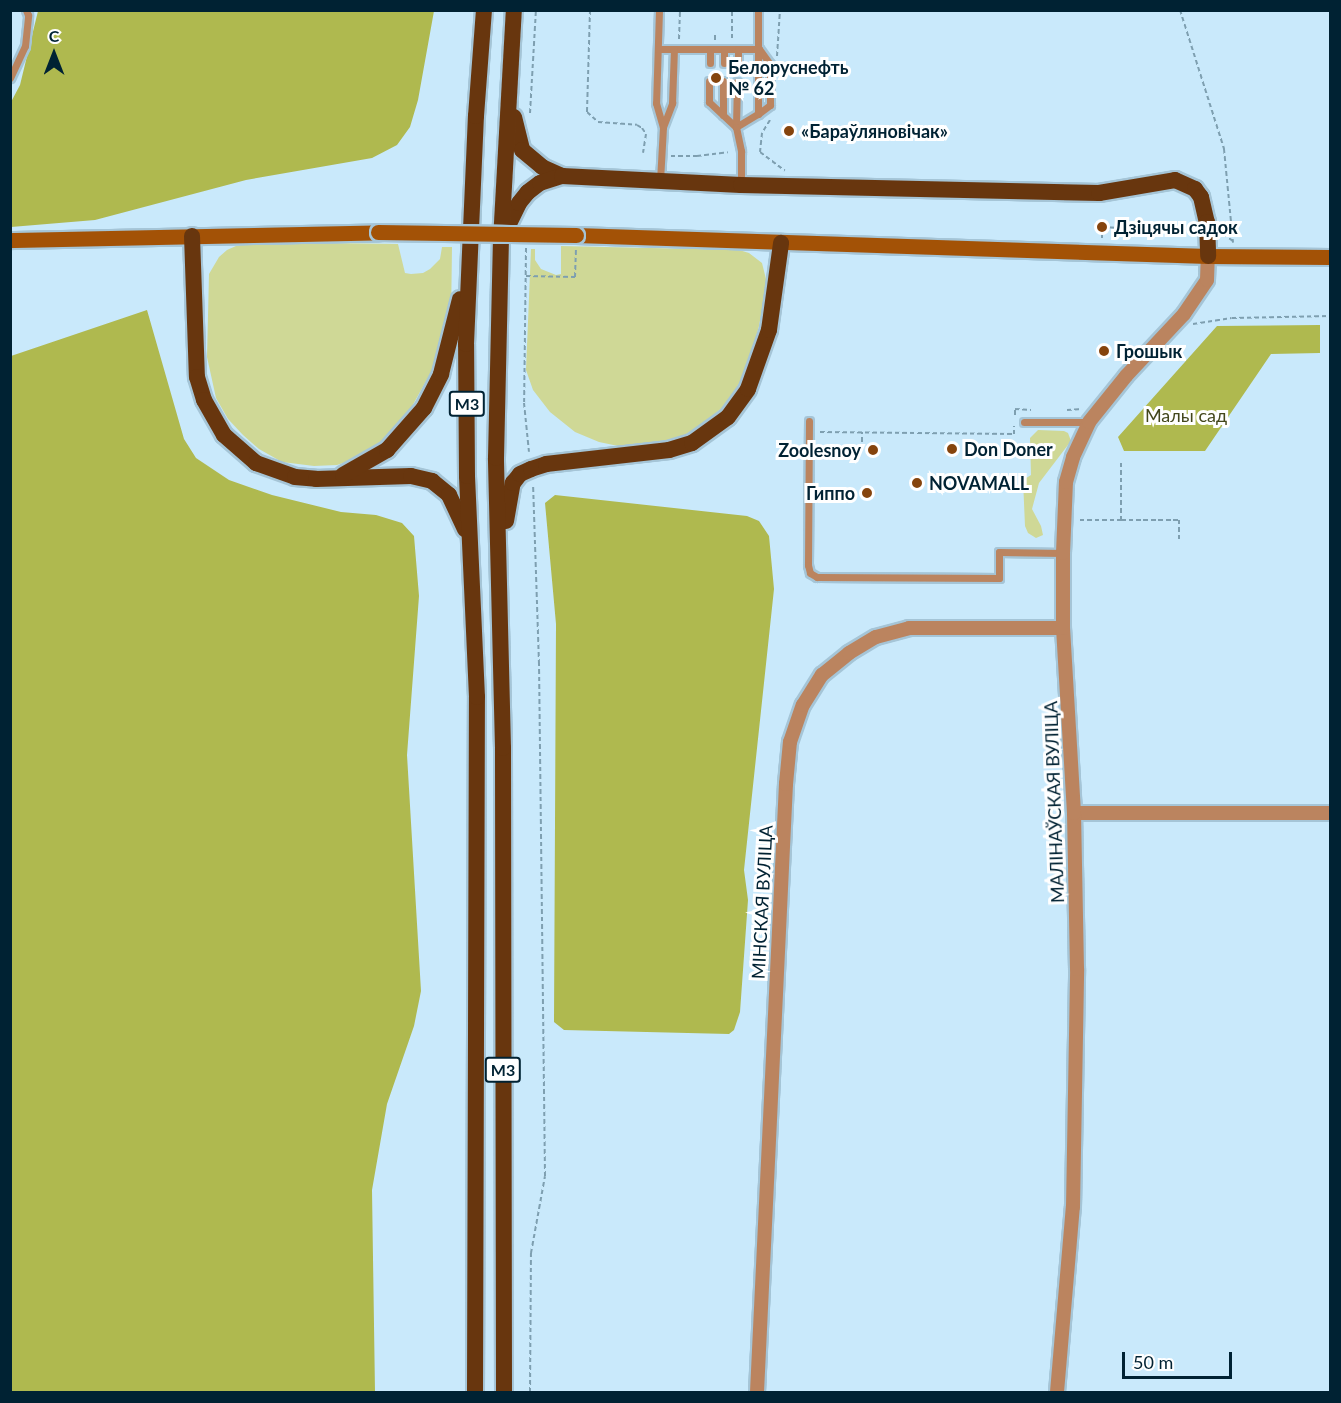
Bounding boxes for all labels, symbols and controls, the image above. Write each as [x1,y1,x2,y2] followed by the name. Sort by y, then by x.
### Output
[24,24,84,84] north arrow
[49,26,59,45] text: С
[728,57,849,100] place label: Белоруснефть № 62
[709,71,723,85] marker: Белоруснефть № 62
[801,120,948,142] place label: «Бараўляновічак»
[782,124,796,138] marker: «Бараўляновічак»
[1114,216,1238,238] place label: Дзіцячы садок
[1095,220,1109,234] marker: Дзіцячы садок
[1116,340,1182,362] place label: Грошык
[1097,344,1111,358] marker: Грошык
[448,391,486,417] road number: М3
[1145,404,1227,426] park label: Малы сад
[964,438,1053,460] place label: Don Doner
[778,439,861,461] place label: Zoolesnoy
[945,442,959,456] marker: Don Doner
[866,443,880,457] marker: Zoolesnoy
[929,472,1029,494] place label: NOVAMALL
[910,476,924,490] marker: NOVAMALL
[806,482,855,504] place label: Гиппо
[860,486,874,500] marker: Гиппо
[1040,701,1068,903] street label: МАЛІНАЎСКАЯ ВУЛІЦА
[747,824,777,980] street label: МІНСКАЯ ВУЛІЦА
[484,1057,522,1083] road number: М3
[1125,1340,1234,1378] scale bar
[1133,1351,1173,1373] text: 50 m

